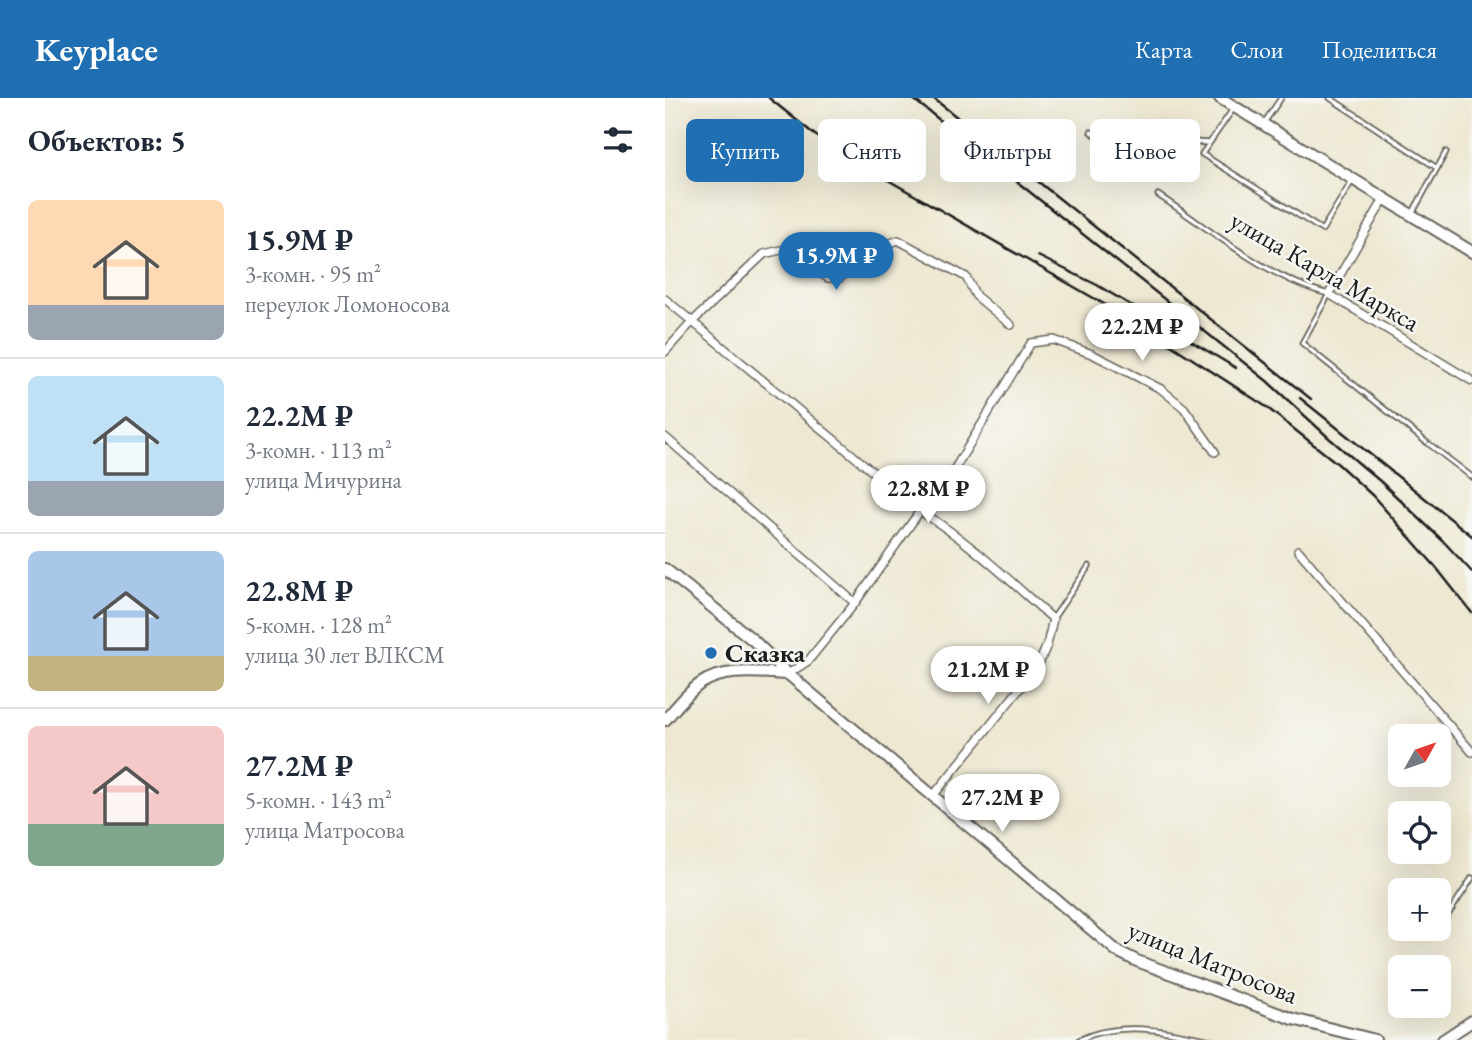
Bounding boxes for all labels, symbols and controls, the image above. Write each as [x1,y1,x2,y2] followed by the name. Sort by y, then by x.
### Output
[35,28,158,71] text: Keyplace
[1135,34,1192,65] text: Карта
[1230,34,1284,65] text: Слои
[1322,34,1437,65] text: Поделиться
[686,119,804,182] chip: Купить
[818,119,926,182] chip: Снять
[940,119,1076,182] chip: Фильтры
[1090,119,1200,182] chip: Новое
[28,121,186,160] text: Объектов: 5
[599,121,637,159] icon: filters
[1224,203,1427,339] street label: улица Карла Маркса
[245,220,353,259] text: 15.9M ₽
[84,228,168,312] icon: home
[771,232,901,292] pin: 15.9M ₽
[795,240,877,270] text: 15.9M ₽
[245,259,381,289] text: 3-комн. · 95 m²
[245,289,450,319] text: переулок Ломоносова
[1077,303,1207,363] pin: 22.2M ₽
[1101,311,1183,341] text: 22.2M ₽
[245,396,353,435] text: 22.2M ₽
[84,404,168,488] icon: home
[245,435,392,465] text: 3-комн. · 113 m²
[245,465,402,495] text: улица Мичурина
[863,466,993,525] pin: 22.8M ₽
[887,473,969,503] text: 22.8M ₽
[245,571,353,610] text: 22.8M ₽
[84,579,168,663] icon: home
[245,610,392,640] text: 5-комн. · 128 m²
[725,636,806,670] place label: Сказка
[245,640,445,670] text: улица 30 лет ВЛКСМ
[703,645,719,661] marker: Сказка
[923,646,1053,706] pin: 21.2M ₽
[947,654,1029,684] text: 21.2M ₽
[1388,724,1451,788] north arrow
[1388,724,1451,1018] map controls
[245,746,353,785] text: 27.2M ₽
[84,754,168,838] icon: home
[937,774,1067,834] pin: 27.2M ₽
[961,782,1043,812] text: 27.2M ₽
[245,785,392,815] text: 5-комн. · 143 m²
[1388,801,1451,864] button: locate
[245,815,405,845] text: улица Матросова
[1388,878,1451,941] button: +
[1123,912,1304,1012] street label: улица Матросова
[1388,955,1451,1018] button: −

